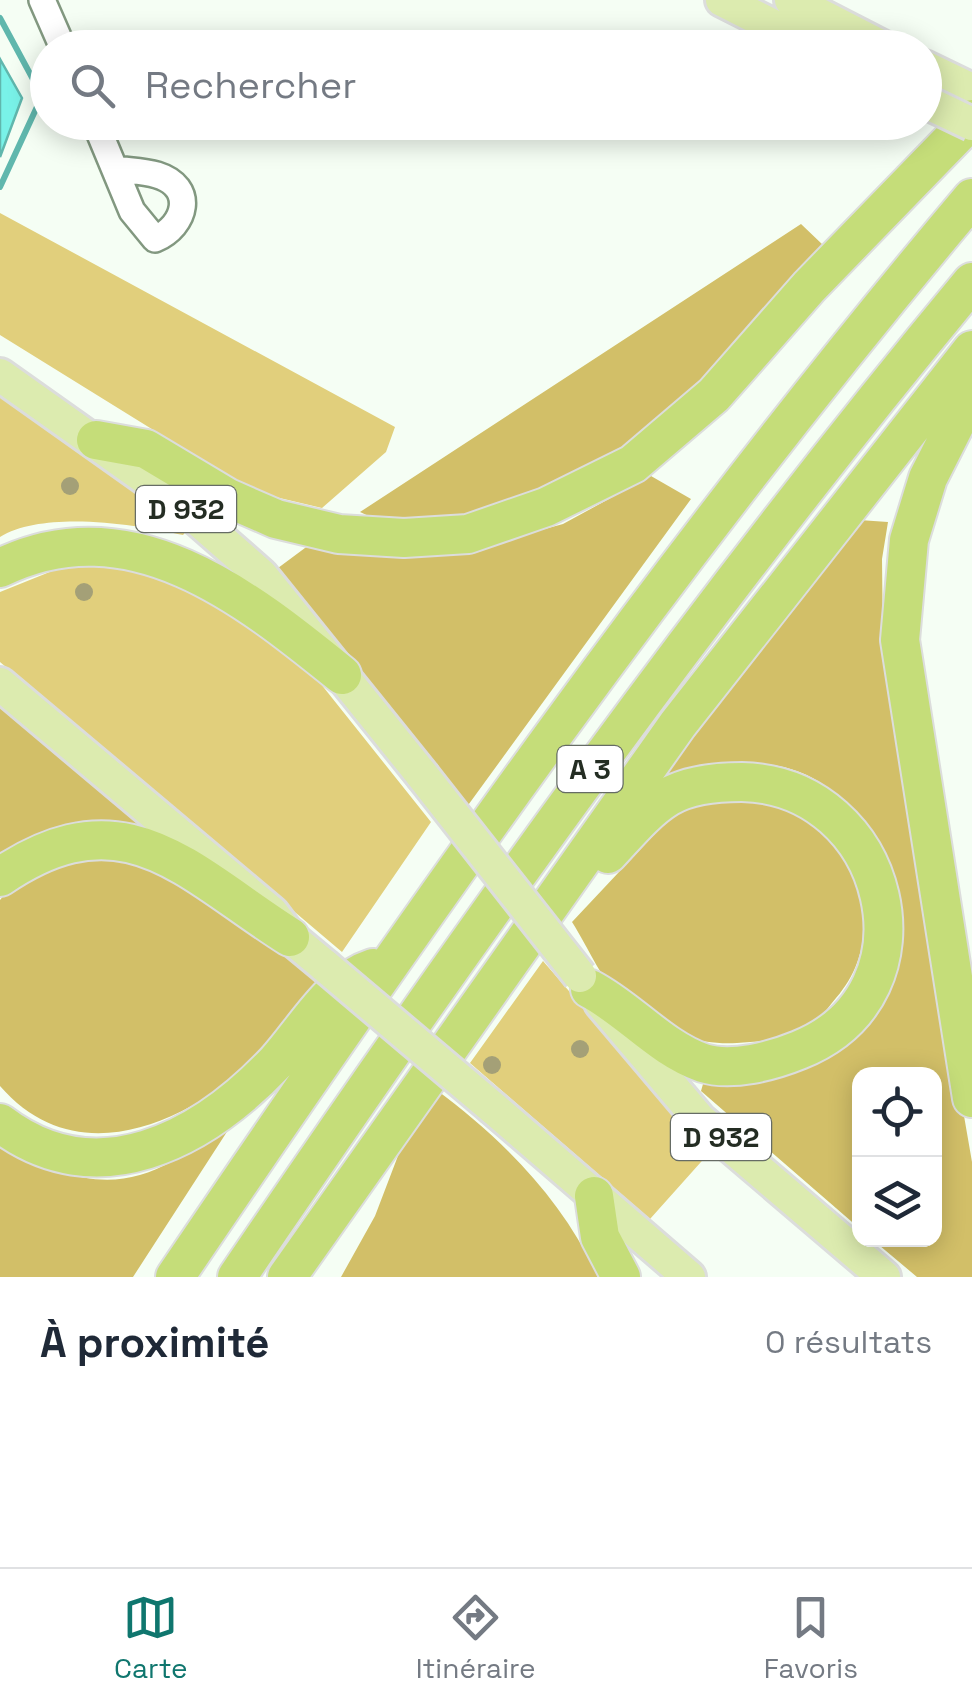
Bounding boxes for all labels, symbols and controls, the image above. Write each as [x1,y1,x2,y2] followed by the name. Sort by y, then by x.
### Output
[30,30,942,140] search box
[65,58,120,113] icon: search
[145,61,356,109] text: Rechercher
[136,486,236,532] road number: D 932
[558,746,622,792] road number: A 3
[852,1067,942,1247] map controls
[852,1067,942,1157] button: locate
[671,1114,771,1160] road number: D 932
[852,1157,942,1247] button: layers
[40,1316,270,1369] text: À proximité
[765,1322,932,1362] text: 0 résultats
[114,1590,188,1686] tab: Carte
[416,1590,536,1686] tab: Itinéraire
[764,1590,858,1686] tab: Favoris

